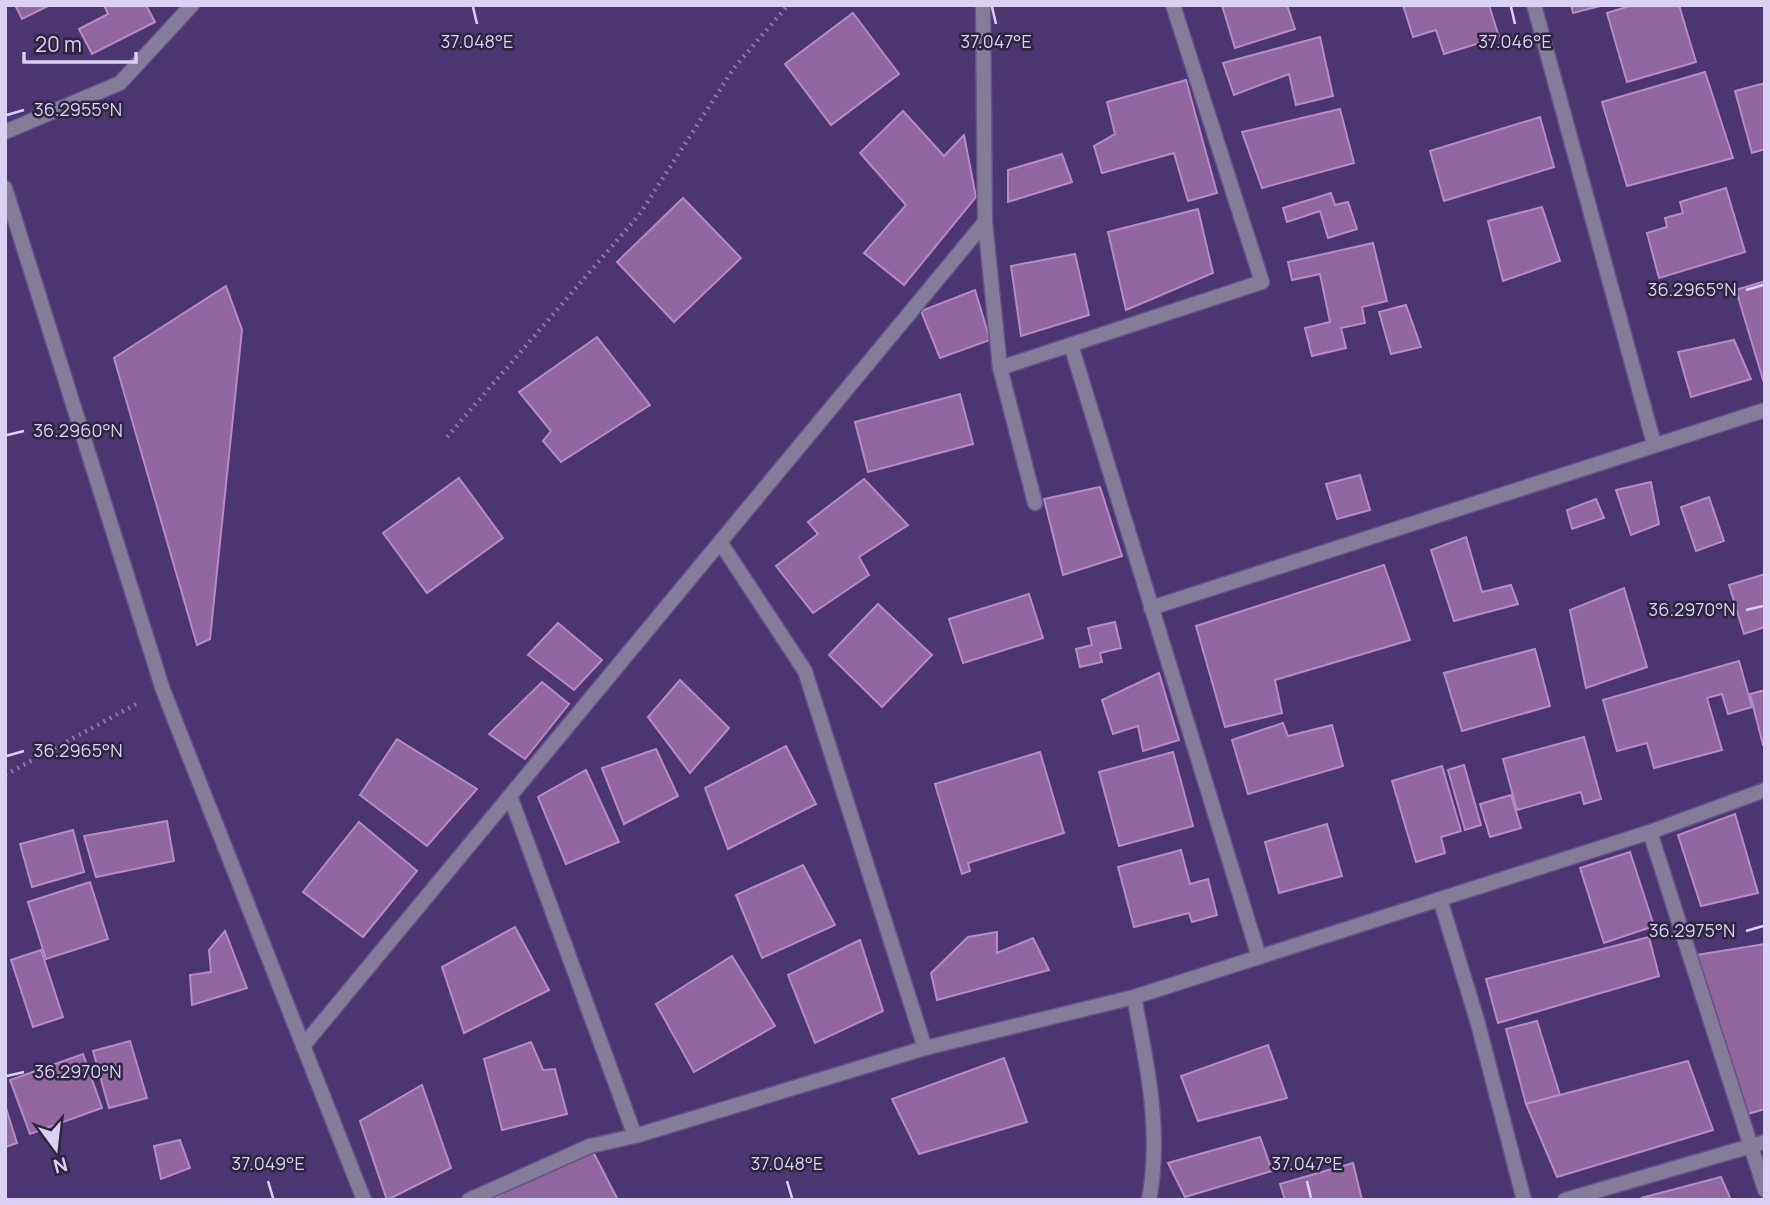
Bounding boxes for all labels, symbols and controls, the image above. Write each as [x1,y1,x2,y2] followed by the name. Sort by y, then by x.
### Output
[24,21,136,65] scale bar
[441,29,513,53] text: 37.048°E
[960,29,1032,53] text: 37.047°E
[1478,29,1552,53] text: 37.046°E
[35,30,82,58] text: 20 m
[34,97,122,121] text: 36.2955°N
[1647,277,1737,301] text: 36.2965°N
[33,418,123,442] text: 36.2960°N
[1648,597,1736,621] text: 36.2970°N
[33,738,123,762] text: 36.2965°N
[1649,918,1735,942] text: 36.2975°N
[34,1059,122,1083] text: 36.2970°N
[21,1114,91,1184] north arrow
[50,1151,70,1180] text: N
[231,1151,305,1175] text: 37.049°E
[751,1151,823,1175] text: 37.048°E
[1271,1151,1343,1175] text: 37.047°E

